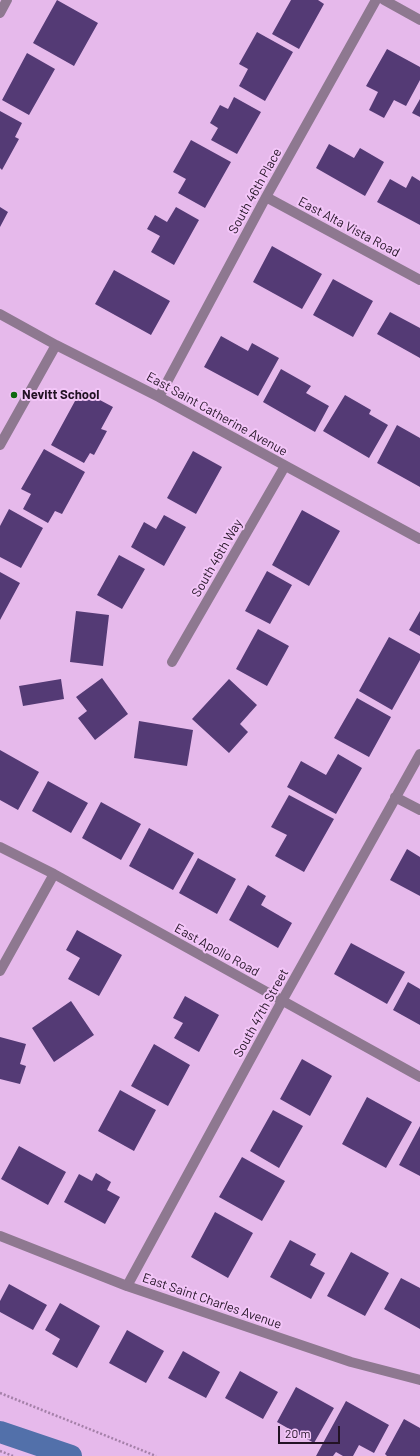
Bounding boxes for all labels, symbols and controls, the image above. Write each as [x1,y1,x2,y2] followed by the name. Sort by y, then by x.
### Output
[225,146,285,236] street label: South 46th Place
[296,194,402,260] street label: East Alta Vista Road
[144,369,290,459] street label: East Saint Catherine Avenue
[22,387,99,403] place label: Nevitt School
[9,390,19,400] marker: Nevitt School
[188,516,246,600] street label: South 46th Way
[172,920,262,980] street label: East Apollo Road
[230,966,292,1060] street label: South 47th Street
[140,1270,284,1332] street label: East Saint Charles Avenue
[280,1418,342,1444] scale bar
[285,1426,311,1440] text: 20 m

